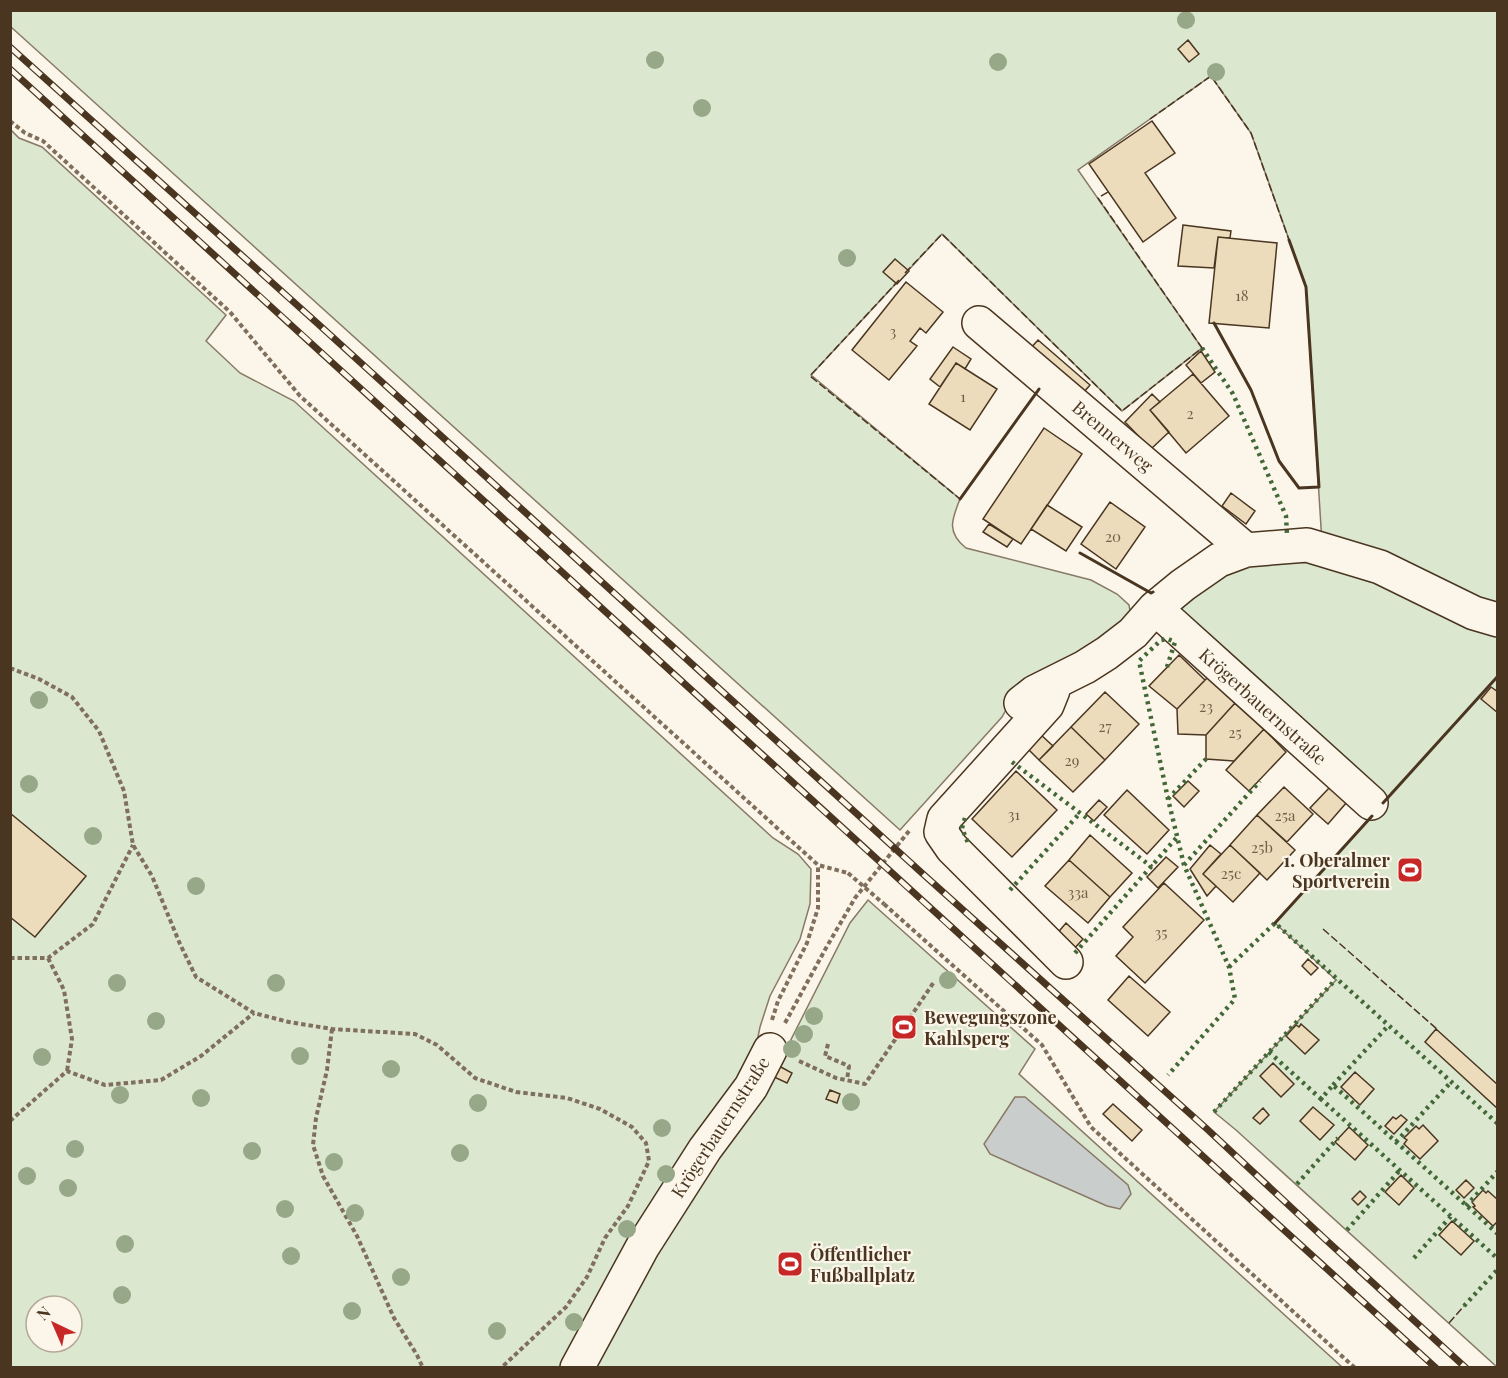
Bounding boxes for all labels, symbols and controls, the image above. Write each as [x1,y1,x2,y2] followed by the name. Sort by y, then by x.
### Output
[1235,285,1249,305] house number: 18
[890,321,897,341] house number: 3
[960,386,966,406] house number: 1
[1067,395,1159,477] street label: Brennerweg
[1186,403,1194,423] house number: 2
[1105,526,1121,546] house number: 20
[1194,642,1332,770] street label: Krögerbauernstraße
[1199,696,1213,716] house number: 23
[1098,716,1112,736] house number: 27
[1228,722,1242,742] house number: 25
[1065,750,1079,770] house number: 29
[1008,804,1021,824] house number: 31
[1275,805,1296,825] house number: 25a
[1251,837,1273,857] house number: 25b
[1283,848,1391,893] place label: 1. Oberalmer Sportverein
[1395,855,1425,885] sports icon: 1. Oberalmer Sportverein
[1221,863,1241,883] house number: 25c
[1067,882,1089,902] house number: 33a
[1155,922,1168,942] house number: 35
[924,1005,1057,1050] place label: Bewegungszone Kahlsperg
[889,1012,919,1042] sports icon: Bewegungszone Kahlsperg
[665,1052,775,1202] street label: Krögerbauernstraße
[810,1242,915,1287] place label: Öffentlicher Fußballplatz
[775,1249,805,1279] sports icon: Öffentlicher Fußballplatz
[24,1294,84,1354] north arrow
[32,1301,55,1324] text: N

